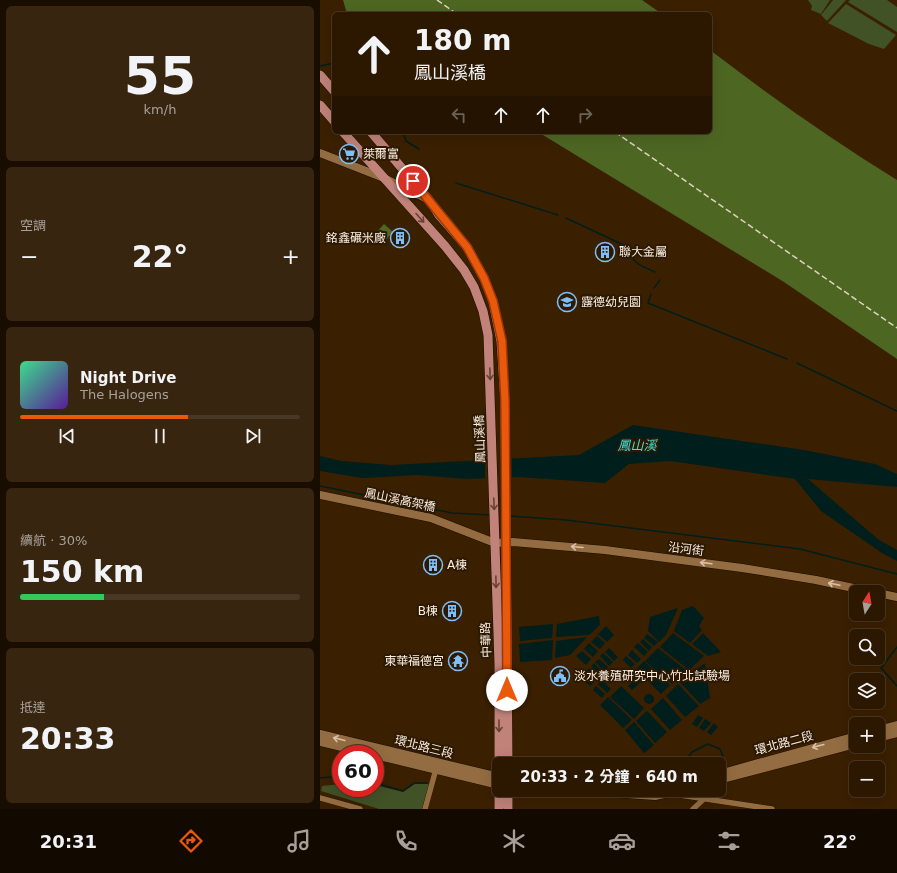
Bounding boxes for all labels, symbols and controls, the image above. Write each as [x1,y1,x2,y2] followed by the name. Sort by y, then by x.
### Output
[414,24,511,57] text: 180 m
[348,28,400,80] icon: ahead
[124,46,196,106] text: 55
[414,62,486,83] text: 鳳山溪橋
[144,102,176,117] text: km/h
[448,104,470,126] icon: left
[490,104,512,126] icon: ahead
[532,104,554,126] icon: ahead
[574,104,596,126] icon: right
[338,143,360,165] supermarket icon: 萊爾富
[363,147,399,161] place label: 萊爾富
[396,164,430,198] pin
[402,170,424,192] icon: arrive
[415,213,424,223] one-way arrow
[20,218,46,233] text: 空調
[389,227,411,249] building icon: 銘鑫碾米廠
[326,231,386,245] place label: 銘鑫碾米廠
[132,239,188,274] text: 22°
[594,241,616,263] building icon: 聯大金屬
[20,244,38,269] text: −
[282,244,300,269] text: +
[619,245,667,259] place label: 聯大金屬
[556,291,578,313] school or university icon: 露德幼兒園
[581,295,641,309] place label: 露德幼兒園
[486,367,493,380] one-way arrow
[80,369,176,387] text: Night Drive
[80,387,169,402] text: The Halogens
[472,415,488,463] street label: 鳳山溪橋
[56,425,78,447] icon: previous
[149,425,171,447] icon: pause
[242,425,264,447] icon: next
[617,438,658,453] water label: 鳳山溪
[363,486,437,514] street label: 鳳山溪高架橋
[490,497,498,510] one-way arrow
[20,533,87,548] text: 續航 · 30%
[667,540,705,558] street label: 沿河街
[571,544,584,551] one-way arrow
[20,554,144,589] text: 150 km
[422,554,444,576] building icon: A棟
[447,558,467,572] place label: A棟
[700,560,713,567] one-way arrow
[493,575,500,588] one-way arrow
[828,579,841,587] one-way arrow
[849,585,885,621] north arrow
[849,585,885,797] map controls
[441,600,463,622] building icon: B棟
[418,604,438,618] place label: B棟
[478,622,494,658] street label: 中華路
[849,629,885,665] button: search
[447,650,469,672] temple icon: 東華福德宮
[384,654,444,668] place label: 東華福德宮
[549,665,571,687] public building icon: 淡水養殖研究中心竹北試驗場
[486,669,528,711] position arrow
[574,669,730,683] place label: 淡水養殖研究中心竹北試驗場
[849,673,885,709] button: layers
[20,700,46,715] text: 抵達
[849,717,885,753] button: +
[495,719,503,732] one-way arrow
[20,721,116,756] text: 20:33
[753,728,815,758] street label: 環北路二段
[393,733,455,761] street label: 環北路三段
[332,734,345,742] one-way arrow
[812,743,825,750] one-way arrow
[332,745,384,797] speed limit sign: 60
[849,761,885,797] button: −
[520,768,698,786] text: 20:33 · 2 分鐘 · 640 m
[177,827,205,855] icon: directions
[285,827,313,855] icon: music
[392,827,420,855] icon: phone
[500,827,528,855] icon: climate
[608,827,636,855] icon: car
[715,827,743,855] icon: filters
[40,831,97,852] text: 20:31
[823,831,857,852] text: 22°

